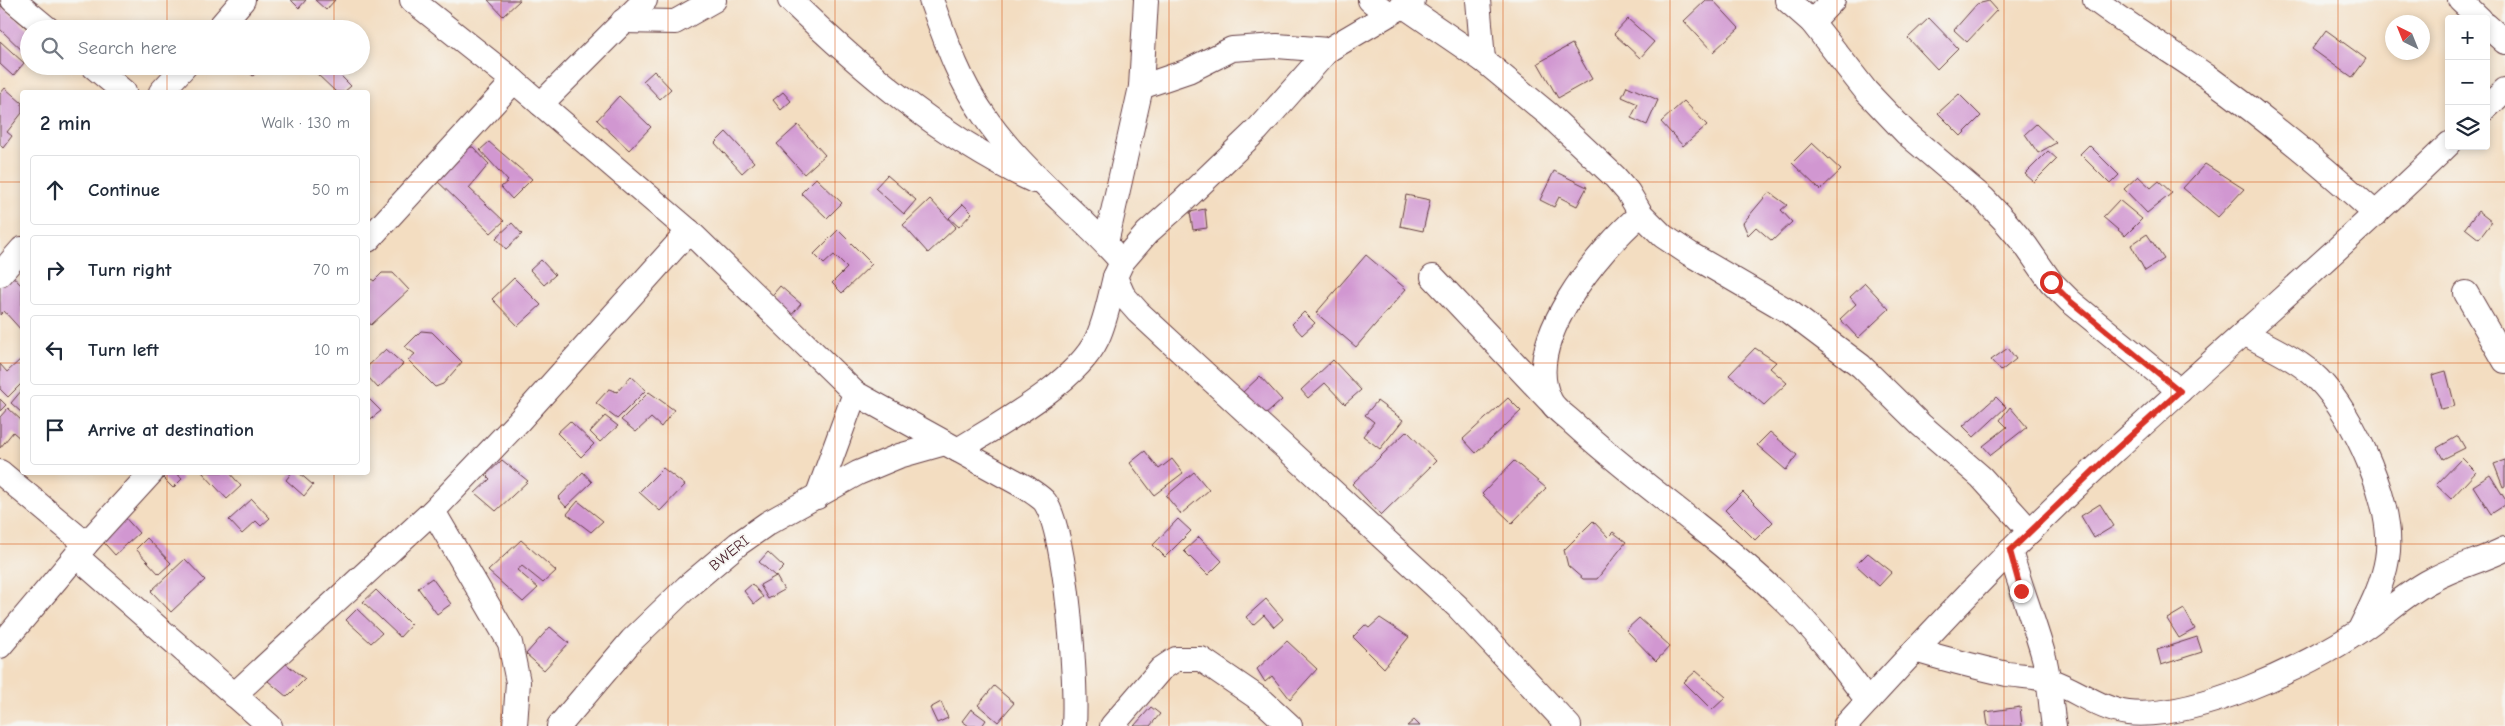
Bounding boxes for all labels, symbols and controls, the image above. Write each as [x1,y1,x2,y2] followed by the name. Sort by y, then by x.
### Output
[2385,15,2430,60] north arrow
[2445,15,2490,150] map controls
[2445,15,2490,60] button: +
[20,20,370,75] search box
[38,34,66,62] icon: search
[78,37,177,59] text: Search here
[2445,60,2490,105] button: −
[2445,105,2490,150] button: layers
[40,111,91,135] text: 2 min
[261,114,350,132] text: Walk · 130 m
[41,176,69,204] icon: ahead
[88,179,160,201] text: Continue
[312,181,349,199] text: 50 m
[41,256,69,284] icon: right
[88,259,172,281] text: Turn right
[313,261,349,279] text: 70 m
[2040,271,2063,294] route start
[41,336,69,364] icon: left
[88,339,159,361] text: Turn left
[314,341,349,359] text: 10 m
[41,416,69,444] icon: arrive
[88,419,254,441] text: Arrive at destination
[705,531,753,575] street label: BWERI
[2010,580,2033,603] route end

